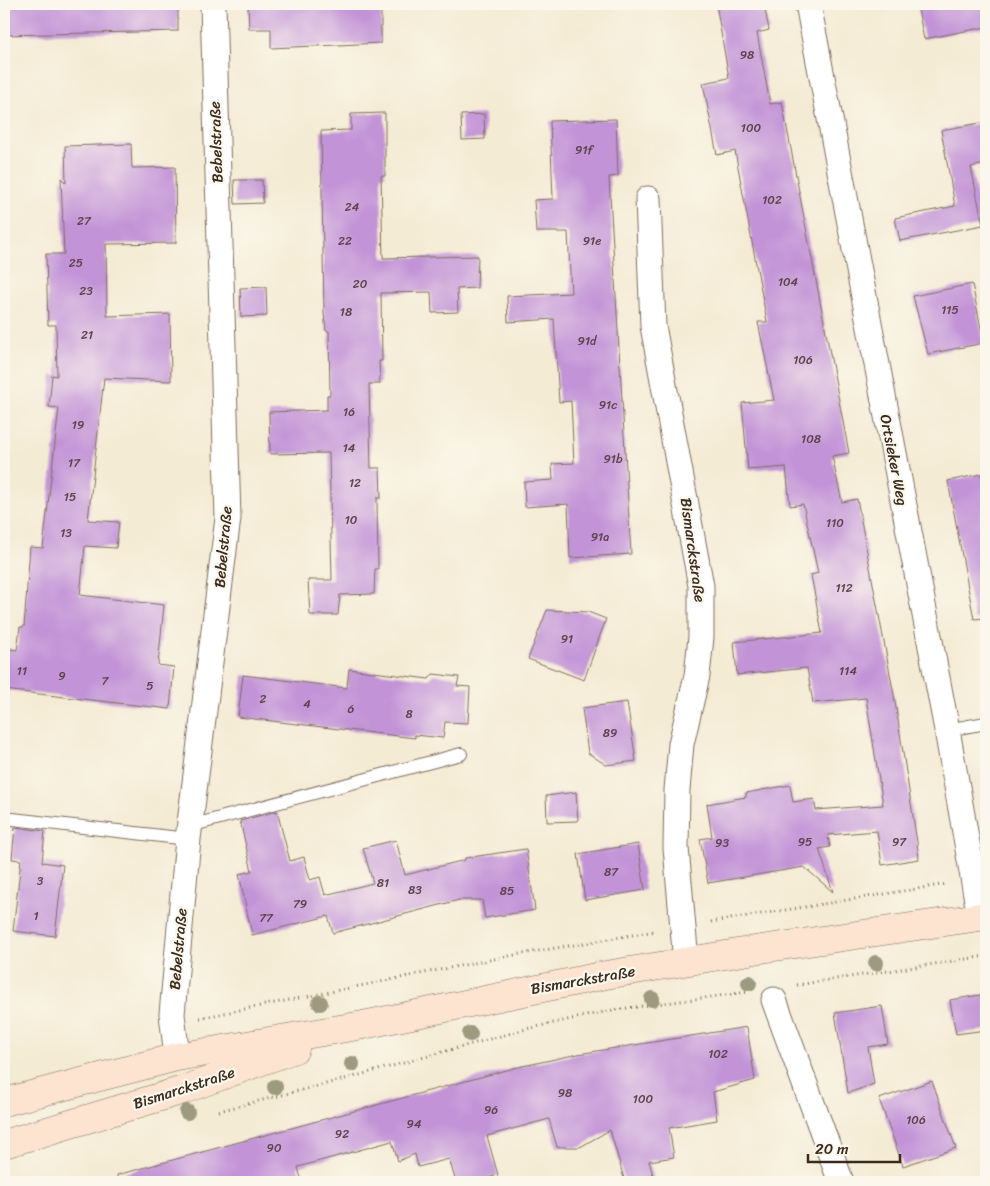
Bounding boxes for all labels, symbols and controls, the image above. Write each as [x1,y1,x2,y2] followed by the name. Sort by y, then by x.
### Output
[740,44,754,66] house number: 98
[202,100,230,183] street label: Bebelstraße
[741,117,762,139] house number: 100
[575,139,595,161] house number: 91f
[762,189,782,211] house number: 102
[345,196,360,218] house number: 24
[77,210,92,232] house number: 27
[338,230,352,252] house number: 22
[583,230,601,252] house number: 91e
[69,252,83,274] house number: 25
[778,271,799,293] house number: 104
[353,273,368,295] house number: 20
[79,280,93,302] house number: 23
[941,299,959,321] house number: 115
[340,301,352,323] house number: 18
[81,324,93,346] house number: 21
[578,330,598,352] house number: 91d
[793,349,813,371] house number: 106
[599,394,617,416] house number: 91c
[343,401,355,423] house number: 16
[872,412,916,508] street label: Ortsieker Weg
[72,414,84,436] house number: 19
[801,428,821,450] house number: 108
[343,437,356,459] house number: 14
[603,448,623,470] house number: 91b
[68,452,81,474] house number: 17
[349,472,361,494] house number: 12
[64,486,76,508] house number: 15
[673,496,713,604] street label: Bismarckstraße
[206,505,240,589] street label: Bebelstraße
[345,509,358,531] house number: 10
[826,512,844,534] house number: 110
[60,522,72,544] house number: 13
[591,526,609,548] house number: 91a
[835,577,853,599] house number: 112
[561,628,573,650] house number: 91
[17,660,27,682] house number: 11
[839,660,857,682] house number: 114
[58,665,66,687] house number: 9
[102,670,110,692] house number: 7
[146,675,154,697] house number: 5
[260,688,267,710] house number: 2
[303,693,311,715] house number: 4
[348,698,355,720] house number: 6
[405,703,413,725] house number: 8
[603,722,617,744] house number: 89
[798,831,812,853] house number: 95
[892,831,907,853] house number: 97
[715,832,729,854] house number: 93
[604,861,619,883] house number: 87
[37,870,44,892] house number: 3
[377,872,389,894] house number: 81
[408,879,422,901] house number: 83
[500,880,514,902] house number: 85
[293,893,307,915] house number: 79
[33,905,39,927] house number: 1
[161,907,195,991] street label: Bebelstraße
[259,907,274,929] house number: 77
[529,958,638,1002] street label: Bismarckstraße
[708,1043,728,1065] house number: 102
[130,1059,239,1117] street label: Bismarckstraße
[558,1082,572,1104] house number: 98
[633,1088,654,1110] house number: 100
[484,1099,498,1121] house number: 96
[906,1109,926,1131] house number: 106
[407,1113,422,1135] house number: 94
[335,1123,349,1145] house number: 92
[808,1131,900,1163] scale bar
[815,1136,849,1162] text: 20 m
[267,1137,282,1159] house number: 90

